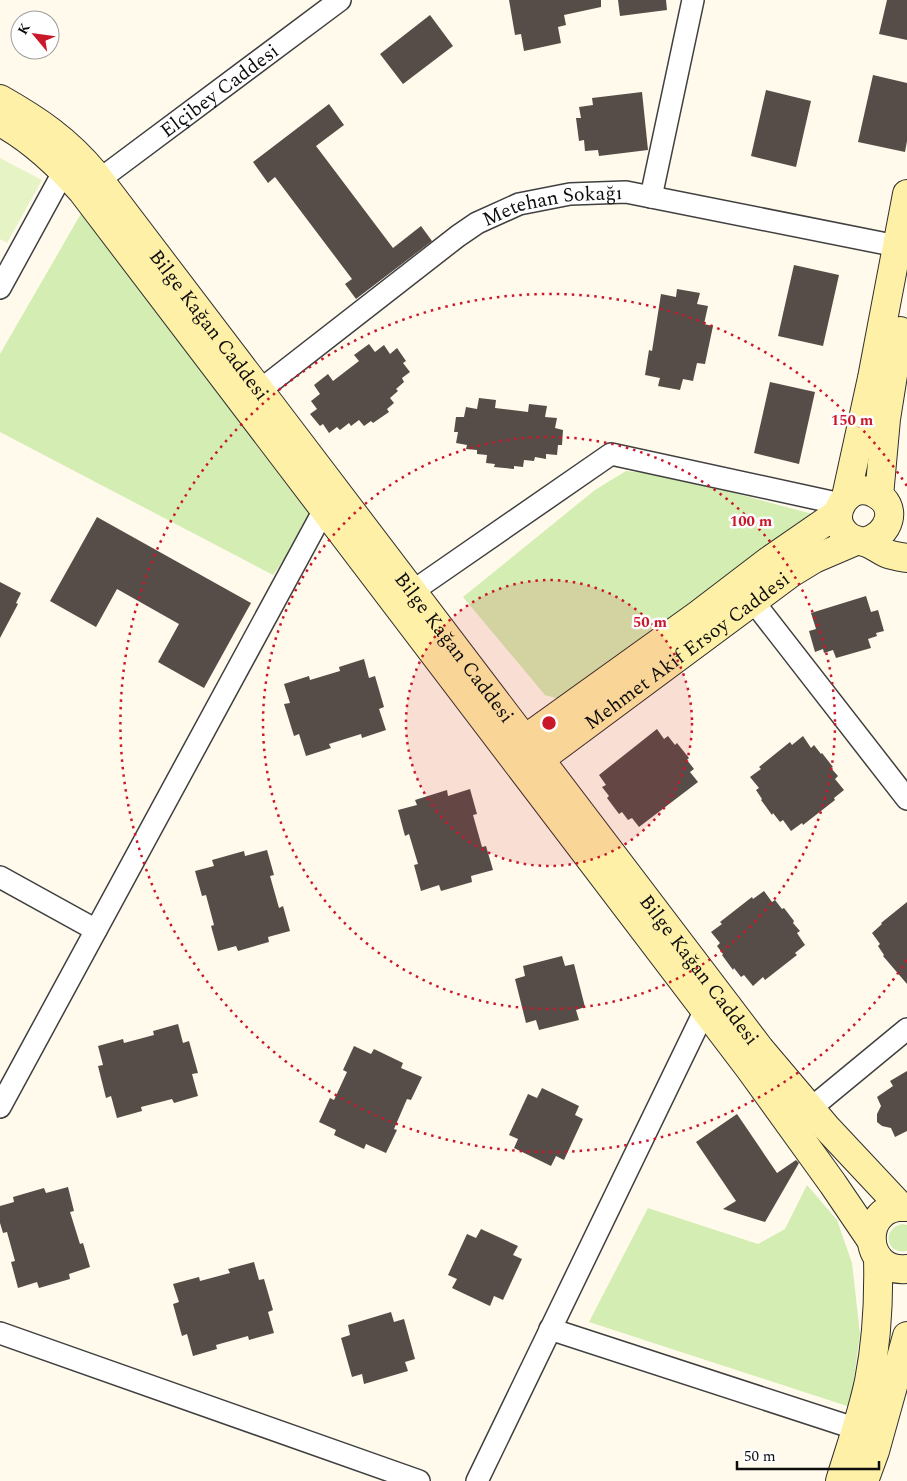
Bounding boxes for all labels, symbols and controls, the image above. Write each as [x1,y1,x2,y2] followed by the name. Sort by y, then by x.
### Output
[10,10,60,60] north arrow
[12,19,36,39] text: K
[154,37,286,145] street label: Elçibey Caddesi
[478,178,623,235] street label: Metehan Sokağı
[141,243,276,407] street label: Bilge Kağan Caddesi
[831,409,874,432] text: 150 m
[730,510,773,533] text: 100 m
[578,565,796,738] street label: Mehmet Akif Ersoy Caddesi
[386,566,521,730] street label: Bilge Kağan Caddesi
[633,611,668,634] text: 50 m
[540,714,558,732] centre of rings
[632,888,766,1052] street label: Bilge Kağan Caddesi
[737,1438,880,1470] scale bar
[744,1445,776,1468] text: 50 m

